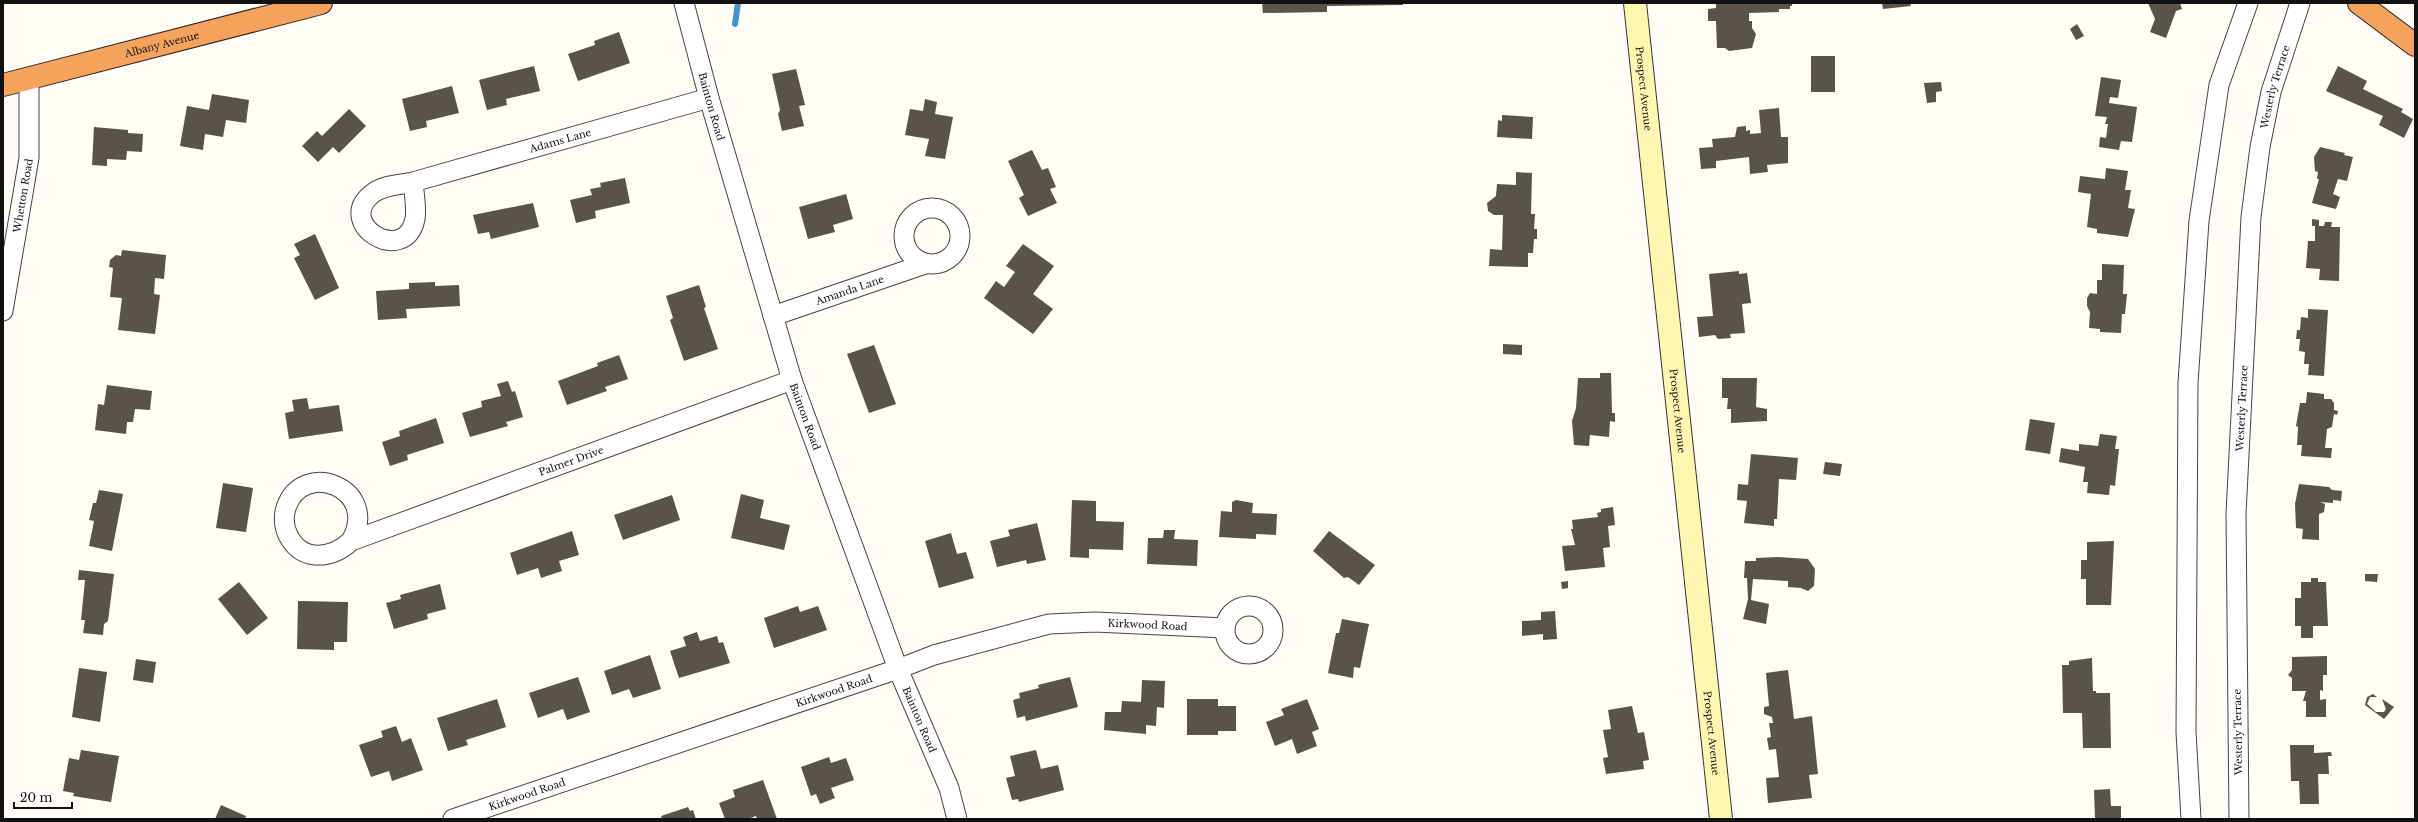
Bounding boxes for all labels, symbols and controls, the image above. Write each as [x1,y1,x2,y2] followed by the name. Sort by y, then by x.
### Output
[122,28,201,60] street label: Albany Avenue
[2257,43,2292,131] street label: Westerly Terrace
[1633,46,1655,132] street label: Prospect Avenue
[696,71,728,142] street label: Bainton Road
[527,125,593,155] street label: Adams Lane
[10,157,35,235] street label: Whetton Road
[813,272,886,308] street label: Amanda Lane
[2233,364,2250,453] street label: Westerly Terrace
[1667,368,1689,454] street label: Prospect Avenue
[787,381,824,452] street label: Bainton Road
[537,443,605,478] street label: Palmer Drive
[1107,616,1188,633] street label: Kirkwood Road
[794,672,874,710] street label: Kirkwood Road
[900,685,940,755] street label: Bainton Road
[2231,689,2245,776] street label: Westerly Terrace
[1701,690,1723,776] street label: Prospect Avenue
[487,775,567,813] street label: Kirkwood Road
[14,784,72,810] scale bar
[20,790,52,805] text: 20 m

